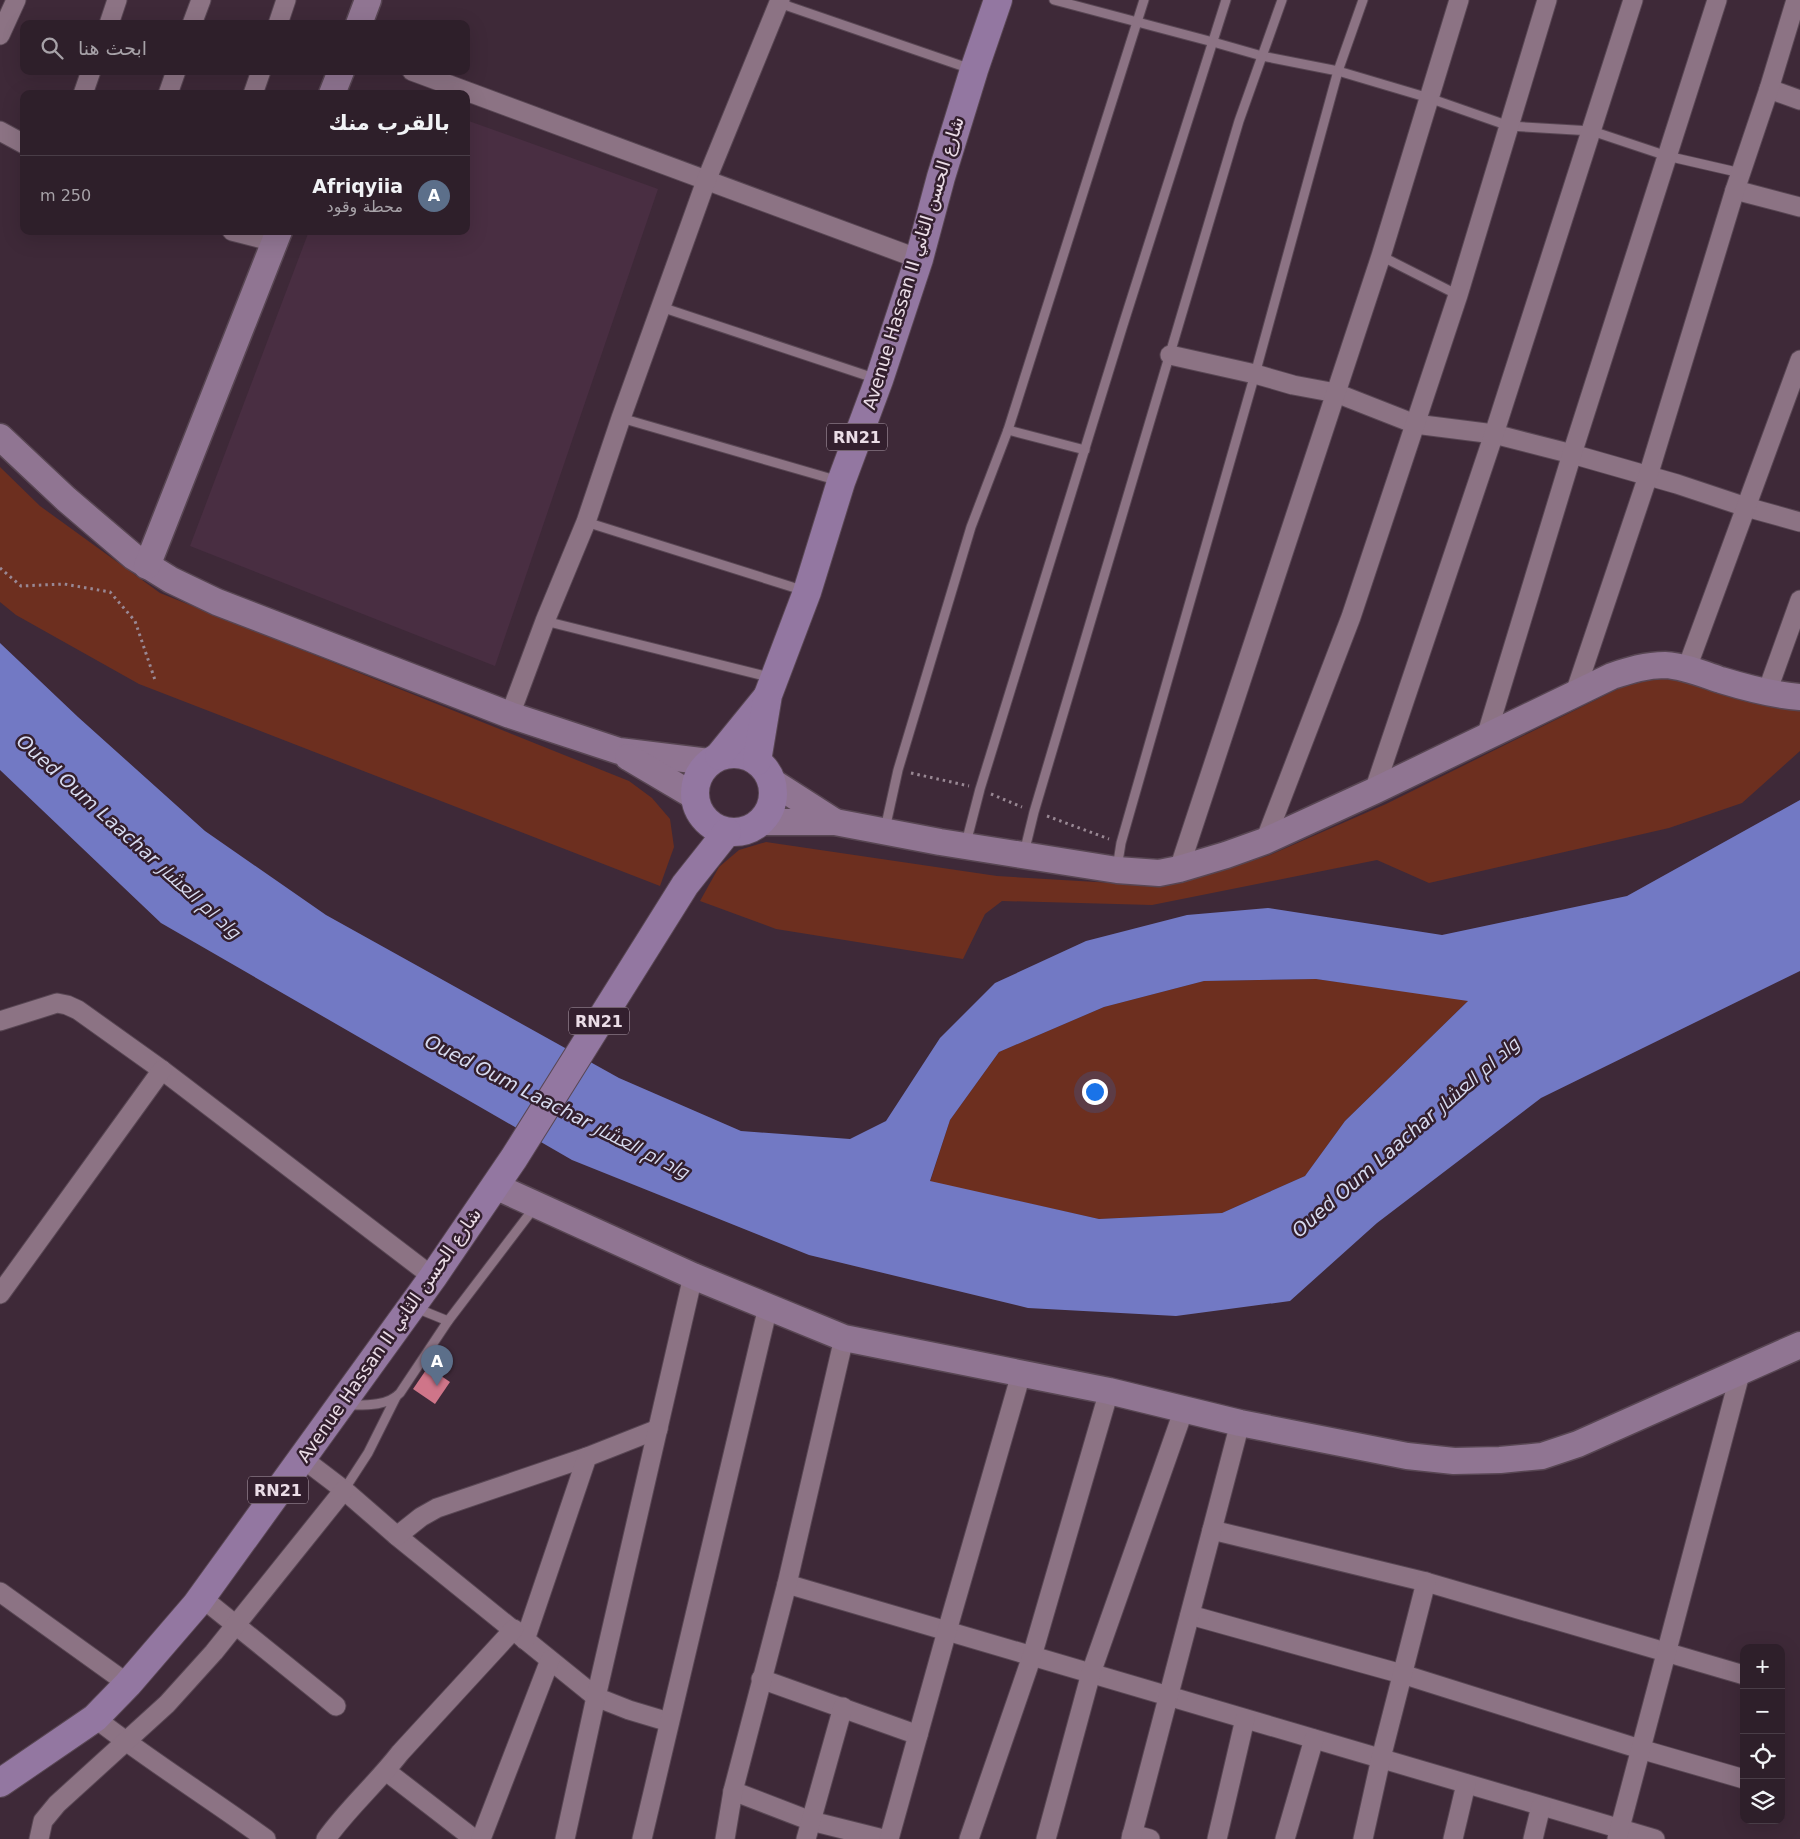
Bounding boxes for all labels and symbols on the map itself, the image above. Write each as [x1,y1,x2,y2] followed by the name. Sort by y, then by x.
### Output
[858,114,969,412] street label: Avenue Hassan II شارع الحسن الثاني
[827,424,887,451] road number: RN21
[11,730,247,946] water label: Oued Oum Laachar واد ام العشار
[569,1008,629,1034] road number: RN21
[420,1030,694,1186] water label: Oued Oum Laachar واد ام العشار
[1287,1031,1526,1244] water label: Oued Oum Laachar واد ام العشار
[1082,1079,1108,1105] your location
[293,1204,485,1466] street label: Avenue Hassan II شارع الحسن الثاني
[421,1345,453,1386] pin: A
[248,1476,308,1504] road number: RN21

